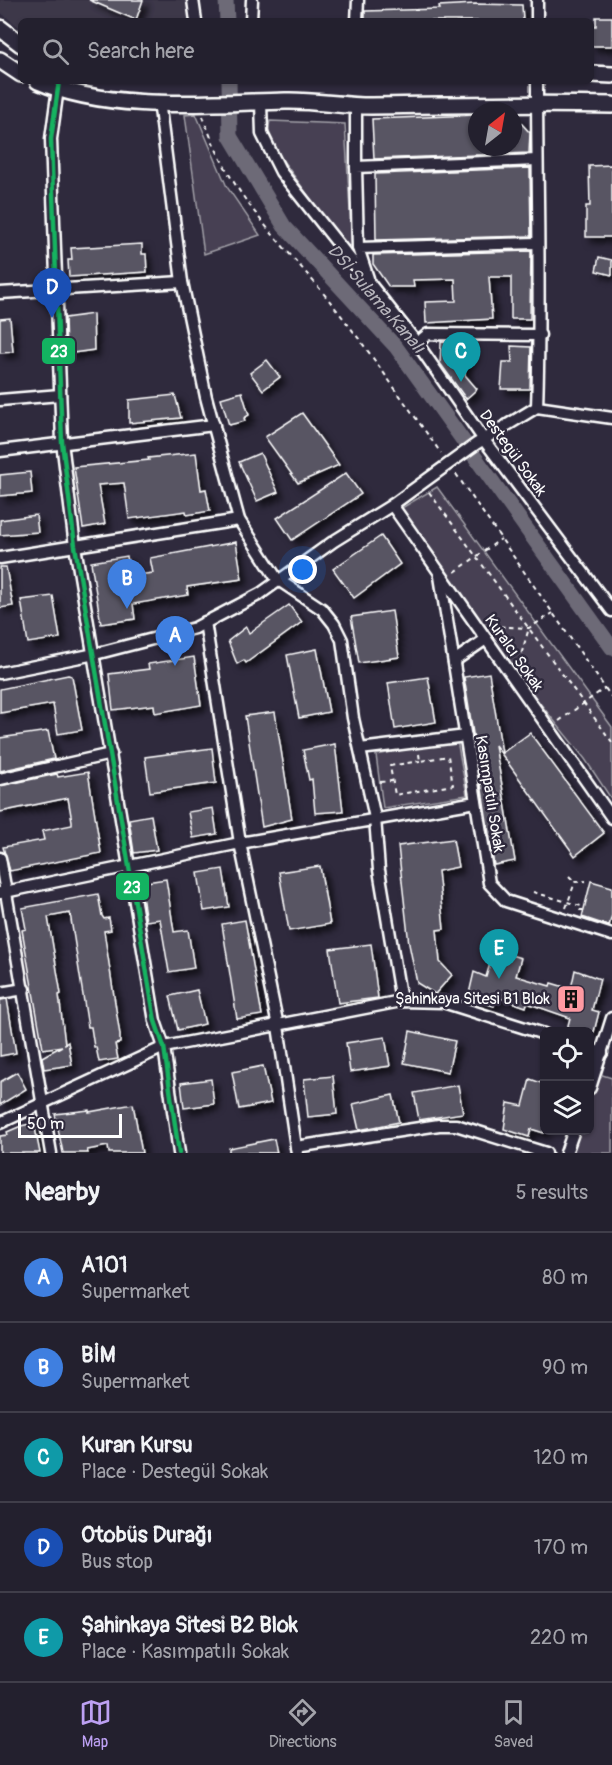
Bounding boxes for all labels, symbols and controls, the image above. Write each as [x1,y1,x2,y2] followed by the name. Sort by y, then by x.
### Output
[18,18,594,84] search box
[39,35,72,68] icon: search
[87,37,194,65] text: Search here
[468,102,522,156] north arrow
[322,240,431,359] water label: DSİ Sulama Kanalı
[32,268,72,318] pin: D
[442,332,480,382] pin: C
[41,337,76,365] line badge: 23
[50,342,68,362] text: 23
[475,406,551,500] street label: Destegül Sokak
[288,555,317,584] your location
[108,560,146,609] pin: B
[480,611,548,696] street label: Kuralcı Sokak
[156,616,195,666] pin: A
[471,734,509,854] street label: Kasımpatılı Sokak
[115,872,150,901] line badge: 23
[123,878,141,898] text: 23
[480,930,518,979] pin: E
[555,983,587,1015] building icon: Şahinkaya Sitesi B1 Blok
[395,989,550,1009] place label: Şahinkaya Sitesi B1 Blok
[540,1027,594,1135] map controls
[540,1027,594,1081] button: locate
[540,1081,594,1135] button: layers
[18,1111,122,1138] scale bar
[27,1114,64,1134] text: 50 m
[24,1176,100,1208] text: Nearby
[516,1180,588,1205] text: 5 results
[81,1251,128,1279] text: A101
[37,1265,50,1290] text: A
[542,1265,588,1290] text: 80 m
[81,1279,190,1304] text: Supermarket
[81,1341,115,1369] text: BİM
[38,1355,49,1380] text: B
[542,1355,588,1380] text: 90 m
[81,1369,190,1394] text: Supermarket
[81,1431,193,1459] text: Kuran Kursu
[37,1445,50,1470] text: C
[533,1445,588,1470] text: 120 m
[81,1459,268,1484] text: Place · Destegül Sokak
[81,1521,212,1549] text: Otobüs Durağı
[37,1535,50,1560] text: D
[534,1535,588,1560] text: 170 m
[81,1549,153,1574] text: Bus stop
[81,1611,298,1639] text: Şahinkaya Sitesi B2 Blok
[38,1625,49,1650] text: E
[530,1625,588,1650] text: 220 m
[81,1639,289,1664] text: Place · Kasımpatılı Sokak
[79,1696,112,1752] tab: Map
[269,1696,337,1752] tab: Directions
[494,1696,533,1752] tab: Saved

